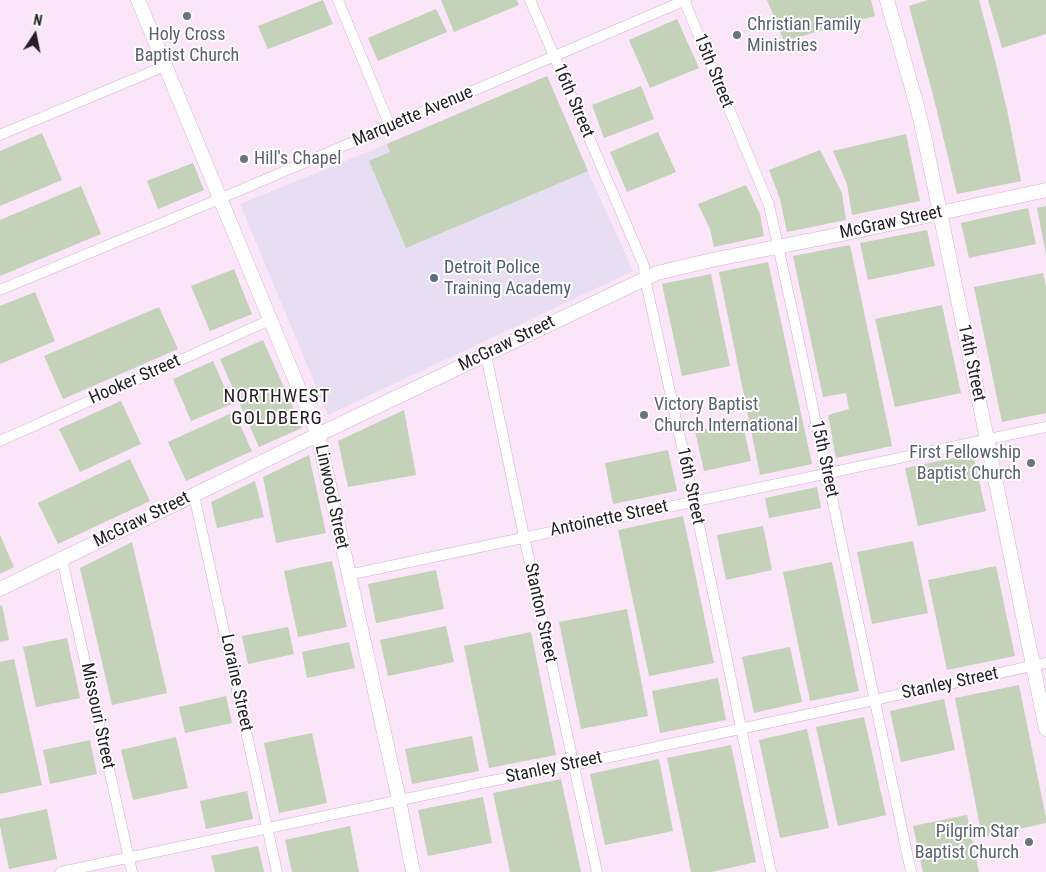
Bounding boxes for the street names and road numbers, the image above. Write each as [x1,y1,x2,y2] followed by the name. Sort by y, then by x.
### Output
[688,31,738,111] street label: 15th Street
[548,61,598,141] street label: 16th Street
[350,82,476,152] street label: Marquette Avenue
[838,202,944,244] street label: McGraw Street
[455,311,559,377] street label: McGraw Street
[952,323,990,403] street label: 14th Street
[86,350,184,410] street label: Hooker Street
[805,419,843,499] street label: 15th Street
[309,443,353,551] street label: Linwood Street
[671,446,709,526] street label: 16th Street
[90,487,194,553] street label: McGraw Street
[548,496,670,542] street label: Antoinette Street
[519,561,561,665] street label: Stanton Street
[215,632,257,734] street label: Loraine Street
[75,661,119,771] street label: Missouri Street
[900,663,1000,705] street label: Stanley Street
[504,747,604,789] street label: Stanley Street

